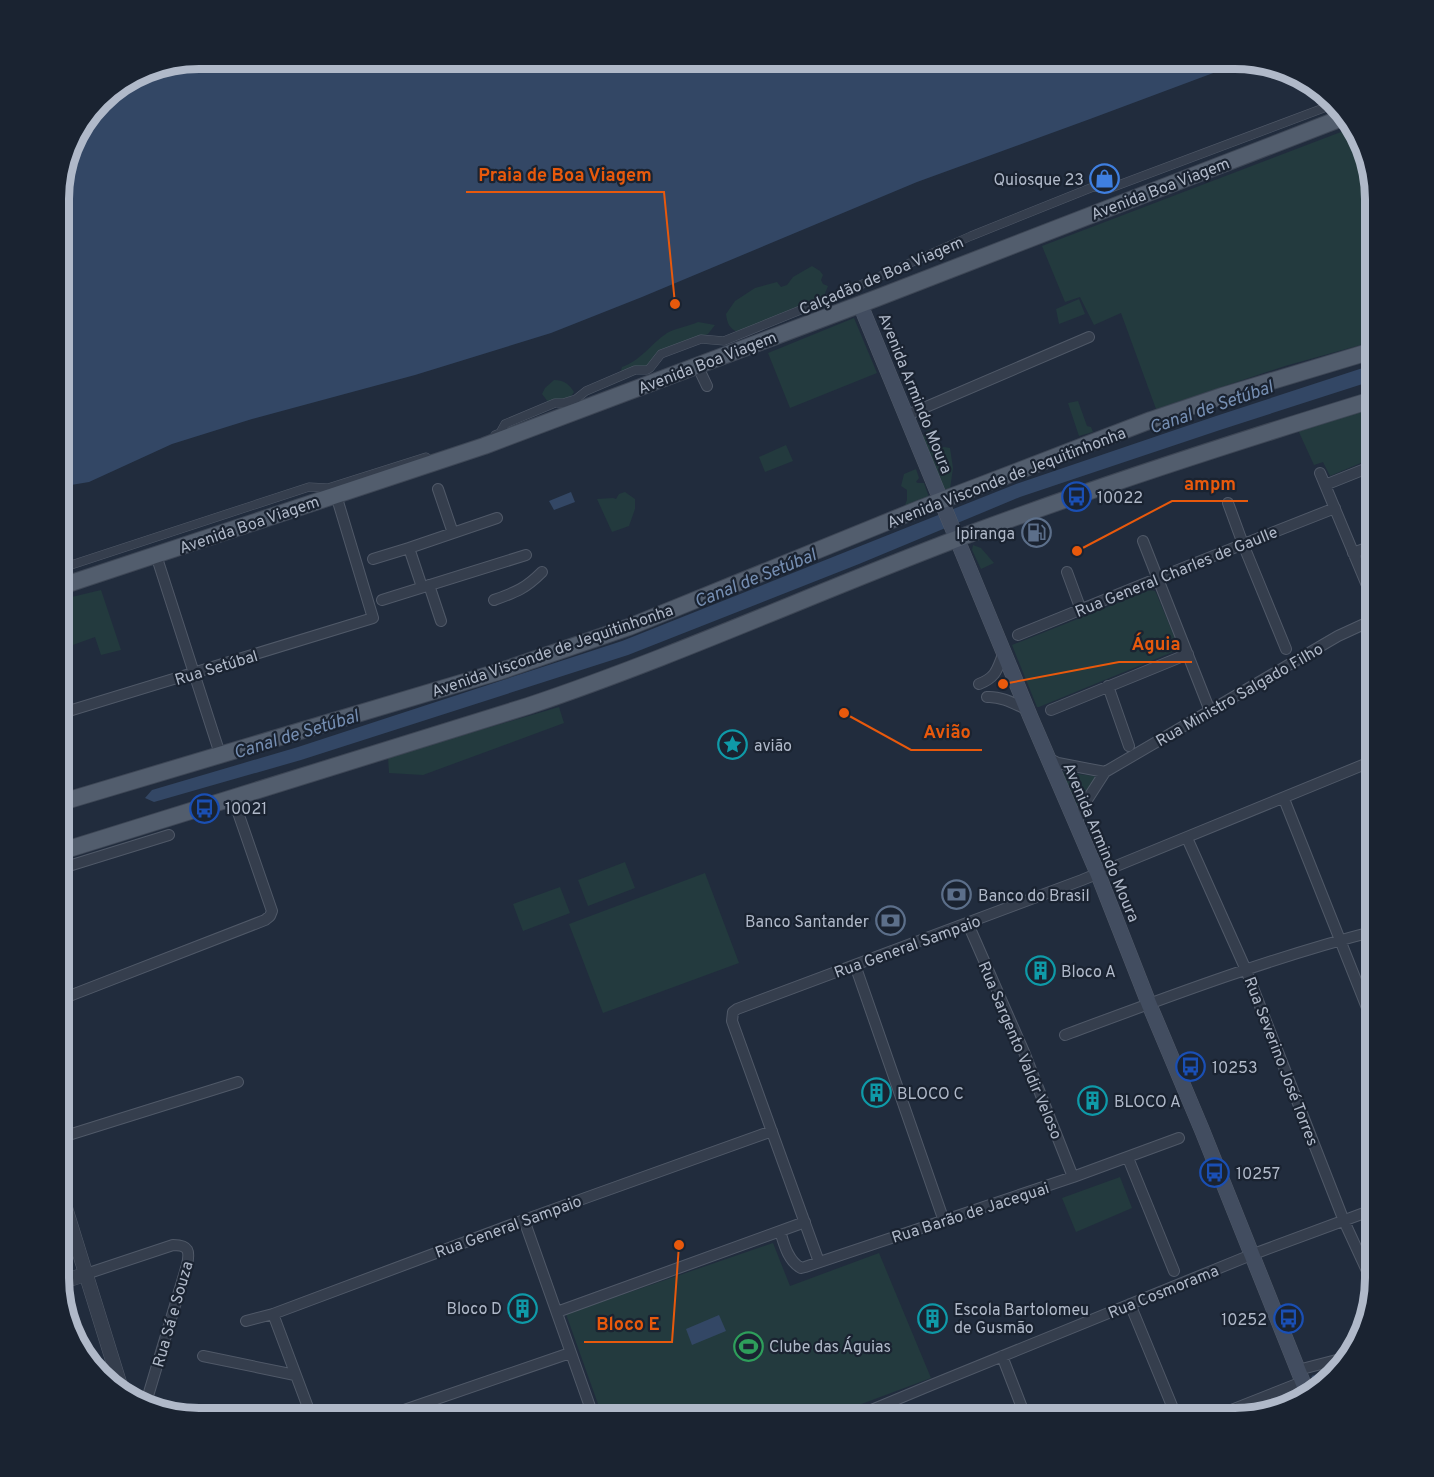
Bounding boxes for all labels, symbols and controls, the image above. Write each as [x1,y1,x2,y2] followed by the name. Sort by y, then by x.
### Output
[1089,154,1233,226] street label: Avenida Boa Viagem
[466,156,664,192] callout: Praia de Boa Viagem
[1089,163,1121,195] shop icon: Quiosque 23
[478,165,652,188] text: Praia de Boa Viagem
[993,171,1084,191] place label: Quiosque 23
[797,233,967,321] street label: Calçadão de Boa Viagem
[873,311,956,477] street label: Avenida Armindo Moura
[636,328,780,400] street label: Avenida Boa Viagem
[1147,376,1278,440] water label: Canal de Setúbal
[884,424,1129,534] street label: Avenida Visconde de Jequitinhonha
[1172,465,1248,501] callout: ampm
[1184,474,1236,497] text: ampm
[1060,481,1092,513] bus stop icon: 10022
[1097,489,1143,509] place label: 10022
[177,493,322,559] street label: Avenida Boa Viagem
[1020,517,1052,549] fuel station icon: Ipiranga
[1073,523,1281,623] street label: Rua General Charles de Gaulle
[956,525,1015,545] place label: Ipiranga
[691,544,821,614] water label: Canal de Setúbal
[429,601,676,703] street label: Avenida Visconde de Jequitinhonha
[1119,626,1192,662] callout: Águia
[1132,632,1180,657] text: Águia
[1153,640,1327,752] street label: Rua Ministro Salgado Filho
[173,647,261,691] street label: Rua Setúbal
[231,705,363,765] water label: Canal de Setúbal
[911,714,982,750] callout: Avião
[923,722,971,745] text: Avião
[717,729,749,761] place icon: avião
[754,737,792,757] place label: avião
[1057,760,1143,926] street label: Avenida Armindo Moura
[188,792,220,824] bus stop icon: 10021
[225,800,267,820] place label: 10021
[941,879,973,911] bank icon: Banco do Brasil
[978,887,1090,907] place label: Banco do Brasil
[874,905,906,937] bank icon: Banco Santander
[832,912,984,984] street label: Rua General Sampaio
[745,913,869,933] place label: Banco Santander
[1024,955,1056,987] building icon: Bloco A
[973,959,1066,1143] street label: Rua Sargento Valdir Veloso
[1061,963,1116,983] place label: Bloco A
[1239,974,1322,1149] street label: Rua Severino José Torres
[1175,1051,1207,1083] bus stop icon: 10253
[1212,1059,1258,1079] place label: 10253
[860,1077,892,1109] building icon: BLOCO C
[897,1085,964,1105] place label: BLOCO C
[1077,1085,1109,1117] building icon: BLOCO A
[1114,1093,1181,1113] place label: BLOCO A
[1199,1157,1231,1189] bus stop icon: 10257
[1236,1165,1280,1185] place label: 10257
[889,1179,1052,1249] street label: Rua Barão de Jaceguai
[433,1192,585,1264] street label: Rua General Sampaio
[149,1259,199,1370] street label: Rua Sá e Souza
[1105,1262,1222,1324] street label: Rua Cosmorama
[507,1292,539,1324] building icon: Bloco D
[446,1300,502,1320] place label: Bloco D
[954,1301,1089,1339] place label: Escola Bartolomeu de Gusmão
[917,1302,949,1334] building icon: Escola Bartolomeu de Gusmão
[1272,1303,1304,1335] bus stop icon: 10252
[584,1306,672,1342] callout: Bloco E
[1221,1311,1267,1331] place label: 10252
[596,1314,660,1337] text: Bloco E
[732,1330,764,1362] sports icon: Clube das Águias
[769,1336,891,1358] place label: Clube das Águias

